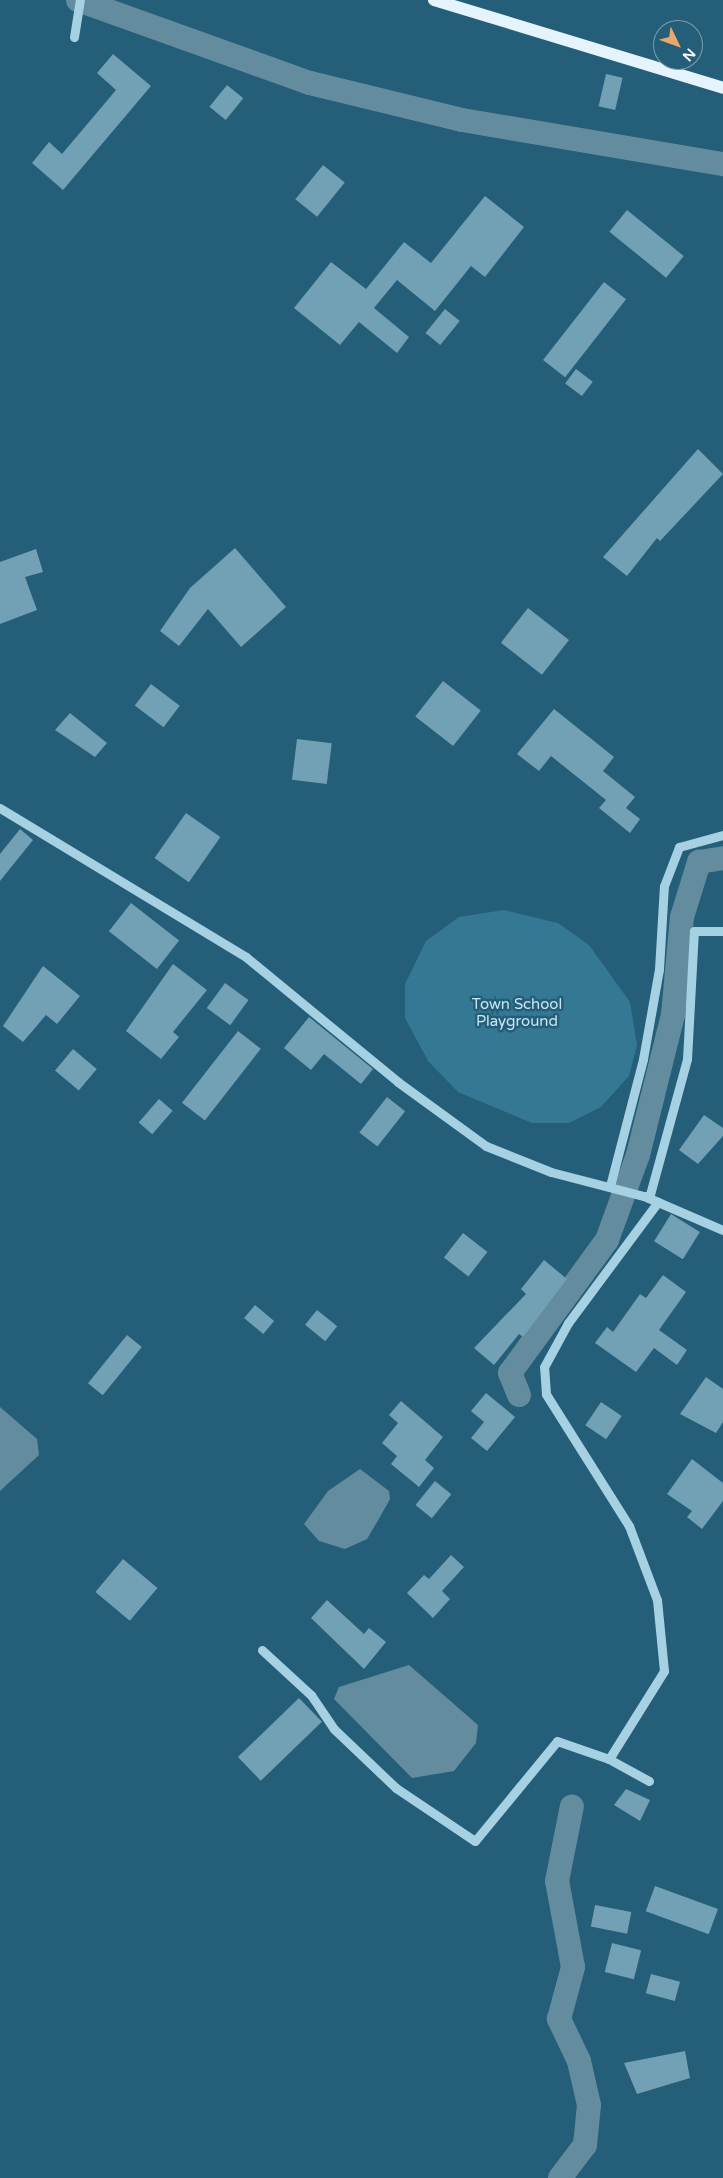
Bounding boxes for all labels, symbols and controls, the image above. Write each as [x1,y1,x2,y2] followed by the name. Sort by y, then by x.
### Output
[653,20,703,70] north arrow
[679,45,699,65] text: N
[472,995,562,1030] park label: Town School Playground

